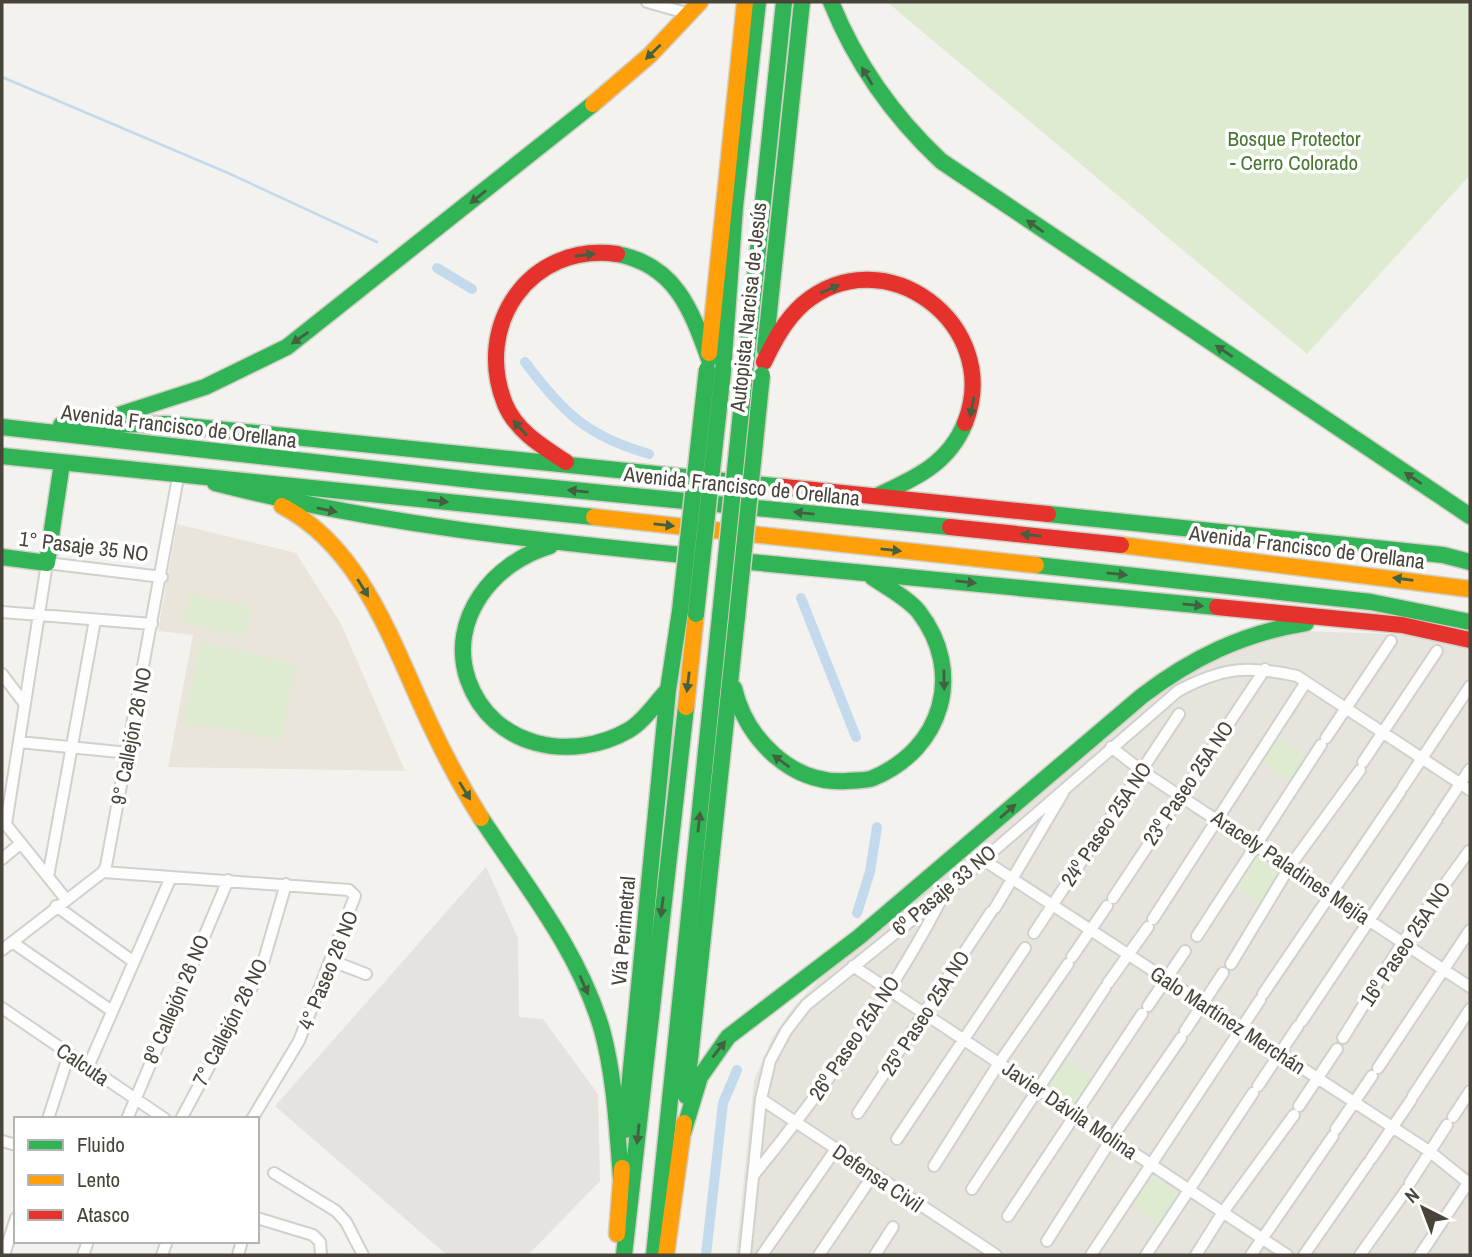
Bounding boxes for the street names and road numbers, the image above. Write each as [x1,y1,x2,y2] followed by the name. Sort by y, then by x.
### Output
[722,201,773,414] street label: Autopista Narcisa de Jesús
[59,397,299,455] street label: Avenida Francisco de Orellana
[622,459,862,513] street label: Avenida Francisco de Orellana
[1187,518,1427,576] street label: Avenida Francisco de Orellana
[18,524,150,568] street label: 1° Pasaje 35 NO
[103,665,159,807] street label: 9° Callejón 26 NO
[1136,715,1240,851] street label: 23º Paseo 25A NO
[1054,756,1158,892] street label: 24º Paseo 25A NO
[1205,803,1376,931] street label: Aracely Paladines Mejía
[886,838,1002,942] street label: 6º Pasaje 33 NO
[604,875,642,987] street label: Vía Perimetral
[1353,876,1457,1012] street label: 16º Paseo 25A NO
[291,906,365,1034] street label: 4° Paseo 26 NO
[136,930,216,1068] street label: 8º Callejón 26 NO
[874,945,976,1081] street label: 25º Paseo 25A NO
[185,953,275,1091] street label: 7° Callejón 26 NO
[1145,959,1311,1081] street label: Galo Martínez Merchán
[802,970,906,1106] street label: 26º Paseo 25A NO
[51,1036,116,1093] street label: Calcuta
[997,1054,1144,1166] street label: Javier Dávila Molina
[827,1137,929,1219] street label: Defensa Civil

